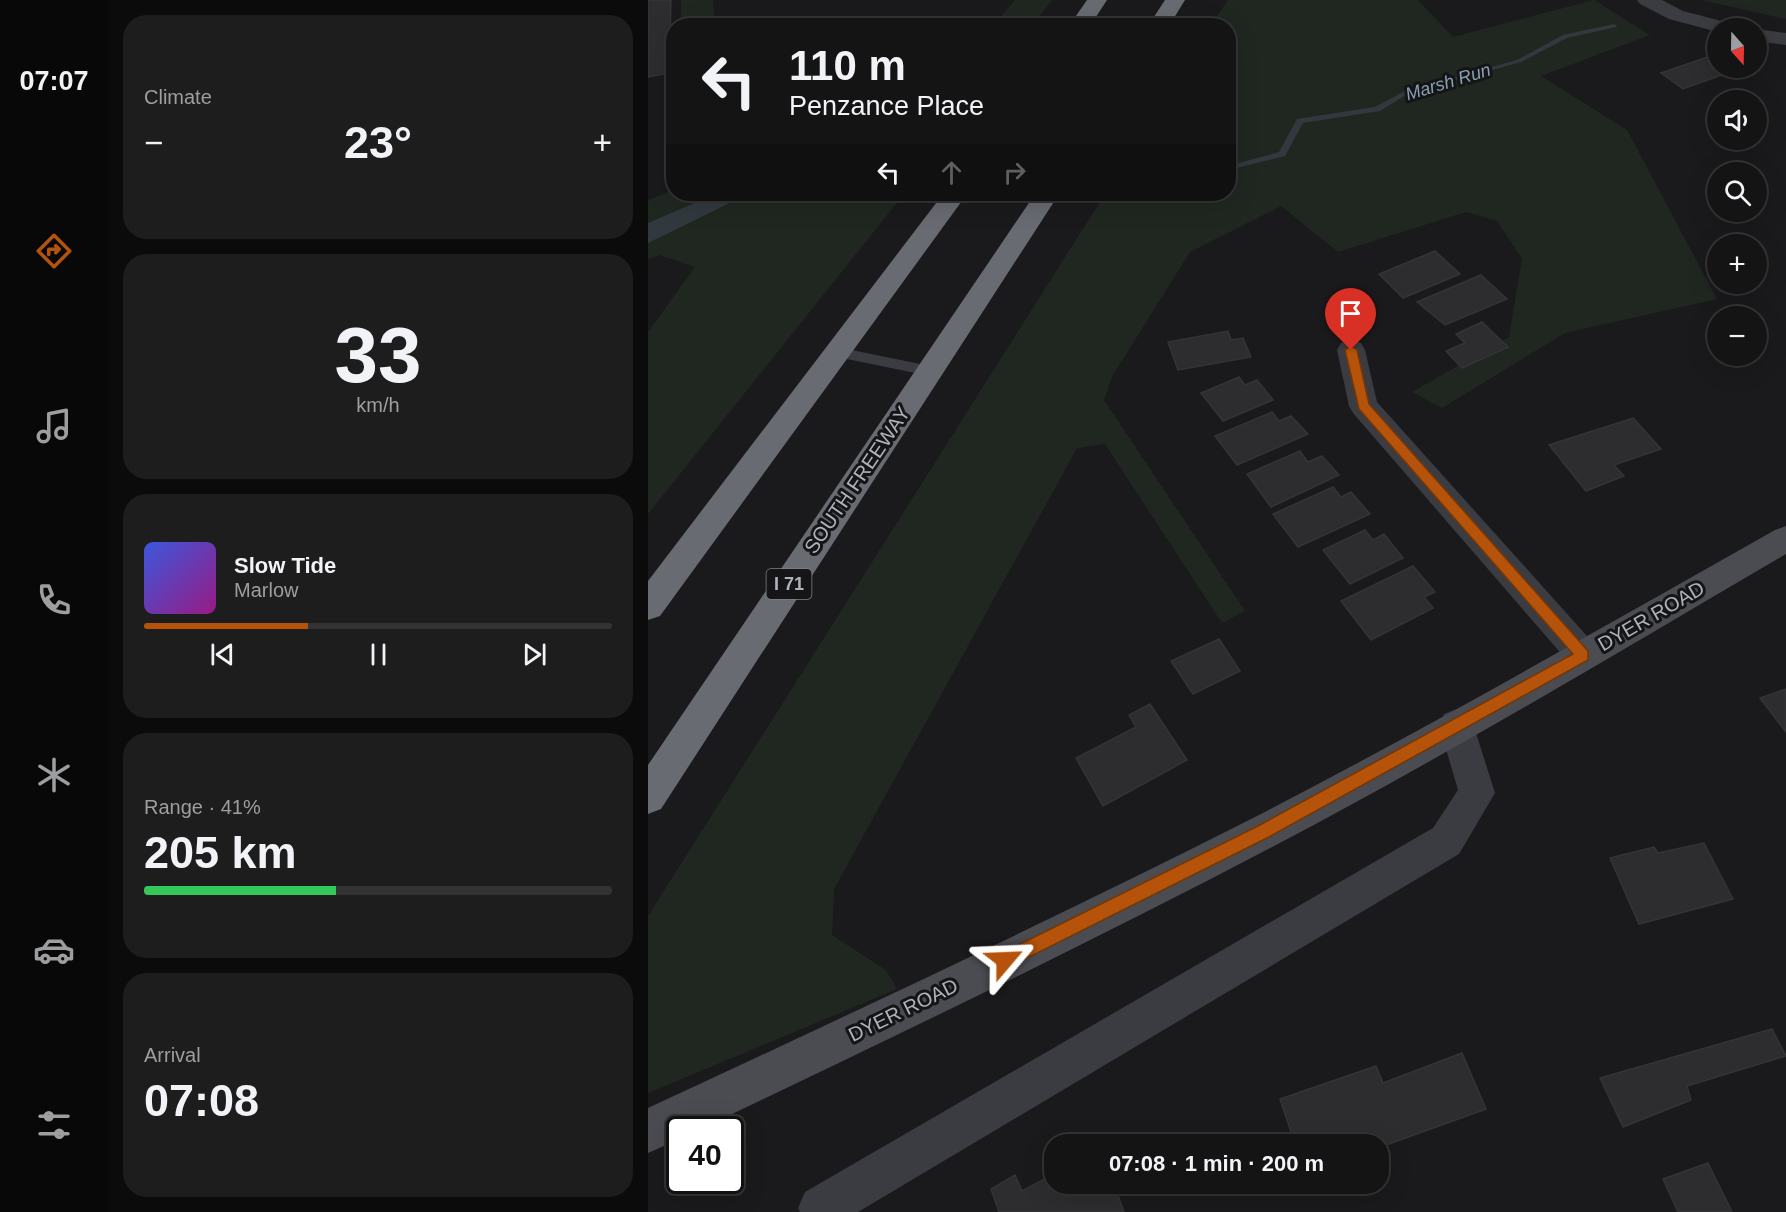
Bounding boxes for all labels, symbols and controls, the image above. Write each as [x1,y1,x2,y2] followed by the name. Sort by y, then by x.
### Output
[1707,18,1767,78] north arrow
[1707,18,1767,366] map controls
[690,42,768,120] icon: left
[789,42,906,89] text: 110 m
[1403,60,1493,104] water label: Marsh Run
[19,66,89,96] text: 07:07
[144,86,212,108] text: Climate
[1707,90,1767,150] button: sound
[789,91,984,121] text: Penzance Place
[344,117,412,168] text: 23°
[144,124,163,161] text: −
[593,124,612,161] text: +
[872,156,905,189] icon: left
[935,156,968,189] icon: ahead
[998,156,1031,189] icon: right
[1707,162,1767,222] button: search
[33,230,75,272] icon: directions
[1707,234,1767,294] button: +
[1325,288,1376,350] pin
[1334,297,1367,330] icon: arrive
[1707,306,1767,366] button: −
[335,311,421,399] text: 33
[356,394,400,416] text: km/h
[800,402,914,558] street label: SOUTH FREEWAY
[33,405,75,447] icon: music
[234,553,336,578] text: Slow Tide
[766,569,812,599] road number: I 71
[1594,577,1708,655] street label: DYER ROAD
[33,579,75,621] icon: phone
[234,579,298,601] text: Marlow
[206,638,239,671] icon: previous
[362,638,395,671] icon: pause
[518,638,551,671] icon: next
[33,754,75,796] icon: climate
[144,796,261,818] text: Range · 41%
[144,827,297,878] text: 205 km
[973,928,1037,992] position arrow
[33,929,75,971] icon: car
[845,974,961,1046] street label: DYER ROAD
[144,1044,201,1066] text: Arrival
[144,1075,259,1126] text: 07:08
[33,1104,75,1146] icon: filters
[666,1116,744,1194] speed limit sign: 40
[1109,1151,1324,1176] text: 07:08 · 1 min · 200 m

